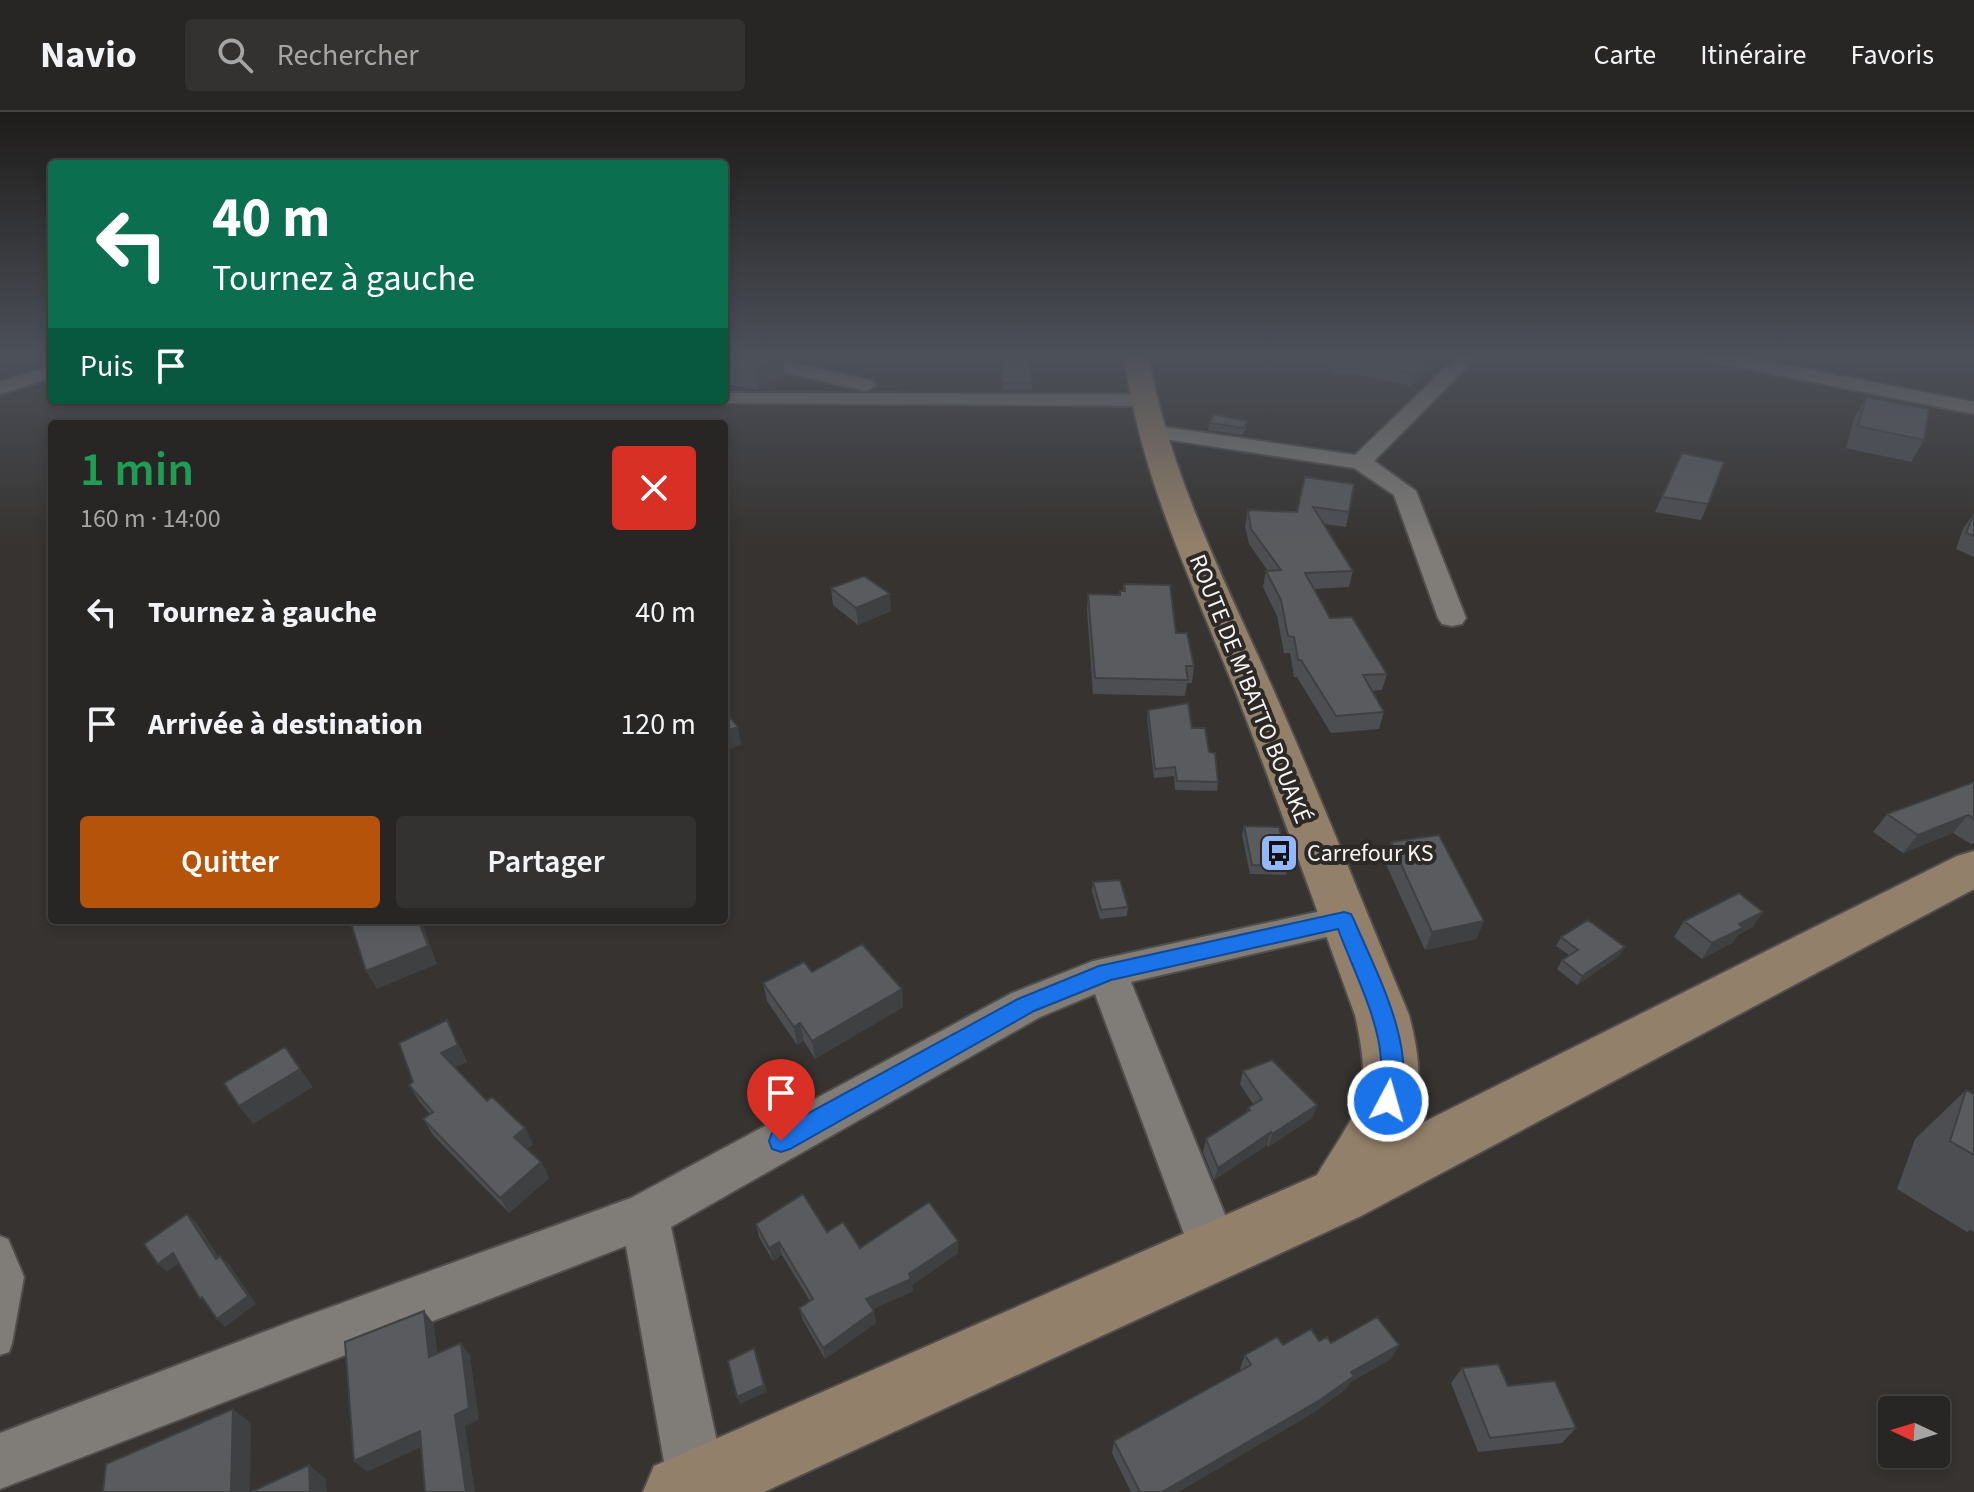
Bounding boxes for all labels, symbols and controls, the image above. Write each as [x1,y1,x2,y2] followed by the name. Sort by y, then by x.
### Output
[185,19,745,91] search box
[40,28,137,82] text: Navio
[213,33,257,77] icon: search
[277,34,419,77] text: Rechercher
[1593,35,1656,75] text: Carte
[1700,35,1807,75] text: Itinéraire
[1851,35,1934,75] text: Favoris
[212,179,330,258] text: 40 m
[80,192,184,296] icon: left
[212,253,475,304] text: Tournez à gauche
[149,344,193,388] icon: arrive
[80,345,133,388] text: Puis
[80,436,194,504] text: 1 min
[612,446,696,530] button: close
[80,500,221,537] text: 160 m · 14:00
[1180,549,1320,829] street label: ROUTE DE M'BATTO BOUAKÉ
[80,590,124,634] icon: left
[148,591,377,634] text: Tournez à gauche
[635,591,696,634] text: 40 m
[80,702,124,746] icon: arrive
[148,703,423,746] text: Arrivée à destination
[620,703,696,746] text: 120 m
[80,816,380,908] button: Quitter
[396,816,696,908] button: Partager
[1258,832,1300,874] bus stop icon: Carrefour KS
[1307,836,1434,871] place label: Carrefour KS
[747,1059,815,1141] pin
[1346,1059,1430,1143] position arrow
[759,1071,803,1115] icon: arrive
[1878,1396,1950,1468] north arrow
[1878,1396,1950,1468] map controls

